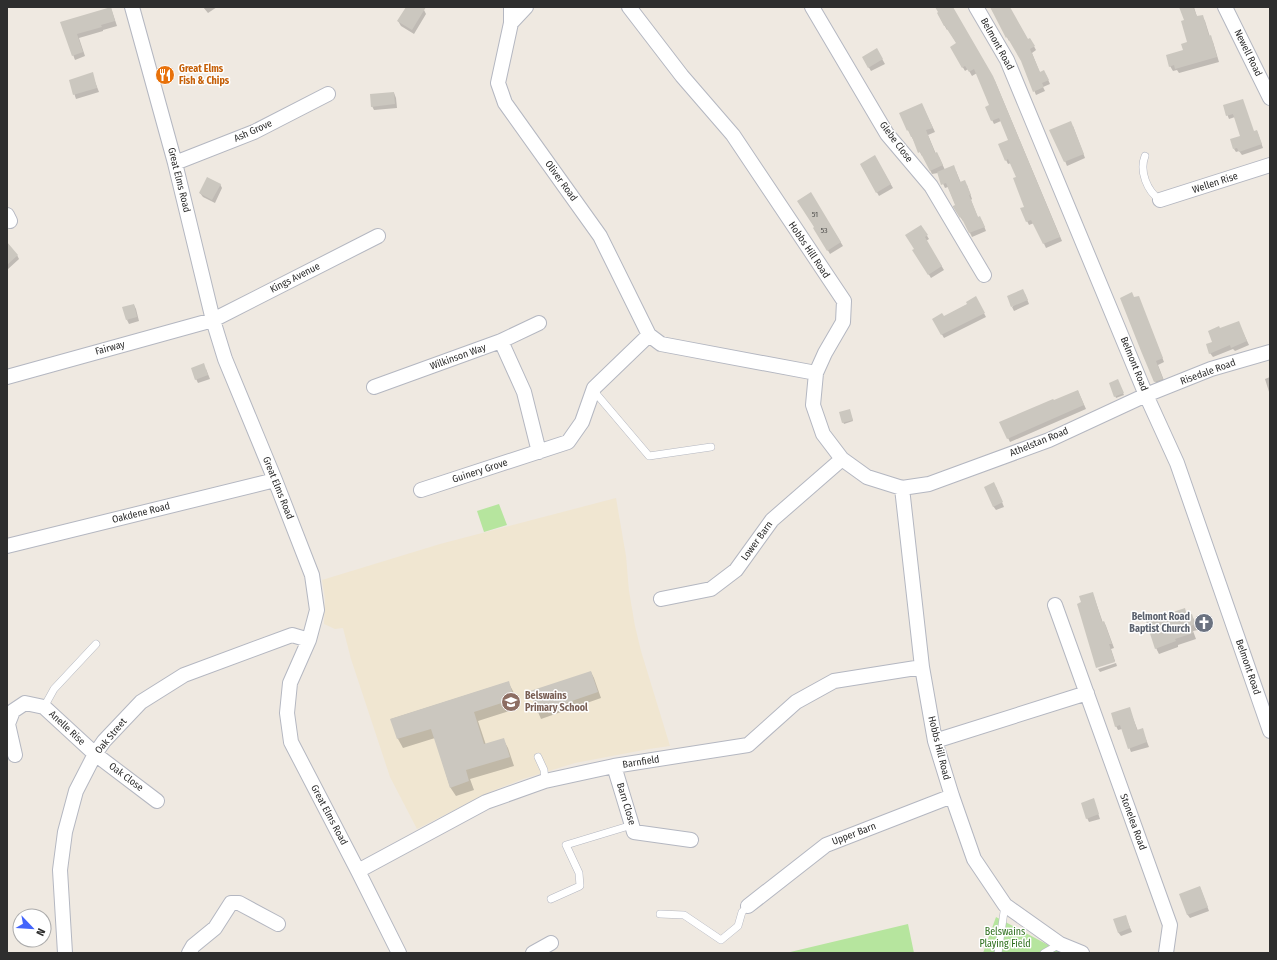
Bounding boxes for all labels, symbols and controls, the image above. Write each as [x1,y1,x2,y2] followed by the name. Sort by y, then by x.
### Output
[978,16,1016,72] street label: Belmont Road
[1231,28,1265,78] street label: Newell Road
[179,63,230,87] place label: Great Elms Fish & Chips
[154,64,176,86] restaurant icon: Great Elms Fish & Chips
[232,117,274,145] street label: Ash Grove
[877,119,915,165] street label: Glebe Close
[165,146,193,214] street label: Great Elms Road
[542,158,580,204] street label: Oliver Road
[1191,170,1239,196] street label: Wellen Rise
[812,210,818,219] house number: 51
[786,219,832,281] street label: Hobbs Hill Road
[820,226,828,235] house number: 53
[268,260,322,296] street label: Kings Avenue
[1118,335,1150,393] street label: Belmont Road
[94,338,127,358] street label: Fairway
[428,341,488,373] street label: Wilkinson Way
[1179,356,1237,388] street label: Risedale Road
[1008,425,1070,459] street label: Athelstan Road
[260,455,296,521] street label: Great Elms Road
[451,456,509,486] street label: Guinery Grove
[111,500,171,526] street label: Oakdene Road
[739,519,775,563] street label: Lower Barn
[1129,611,1190,635] place label: Belmont Road Baptist Church
[1193,612,1215,634] church icon: Belmont Road Baptist Church
[1233,638,1263,696] street label: Belmont Road
[525,690,588,714] place label: Belswains Primary School
[500,691,522,713] school or university icon: Belswains Primary School
[46,708,88,748] street label: Anelle Rise
[93,715,130,756] street label: Oak Street
[925,715,953,781] street label: Hobbs Hill Road
[622,753,660,771] street label: Barnfield
[106,760,146,794] street label: Oak Close
[614,781,638,827] street label: Barn Close
[308,783,350,847] street label: Great Elms Road
[1117,792,1149,852] street label: Stonelea Road
[830,820,878,848] street label: Upper Barn
[12,908,52,948] north arrow
[33,926,48,938] text: N
[979,926,1031,950] park label: Belswains Playing Field

